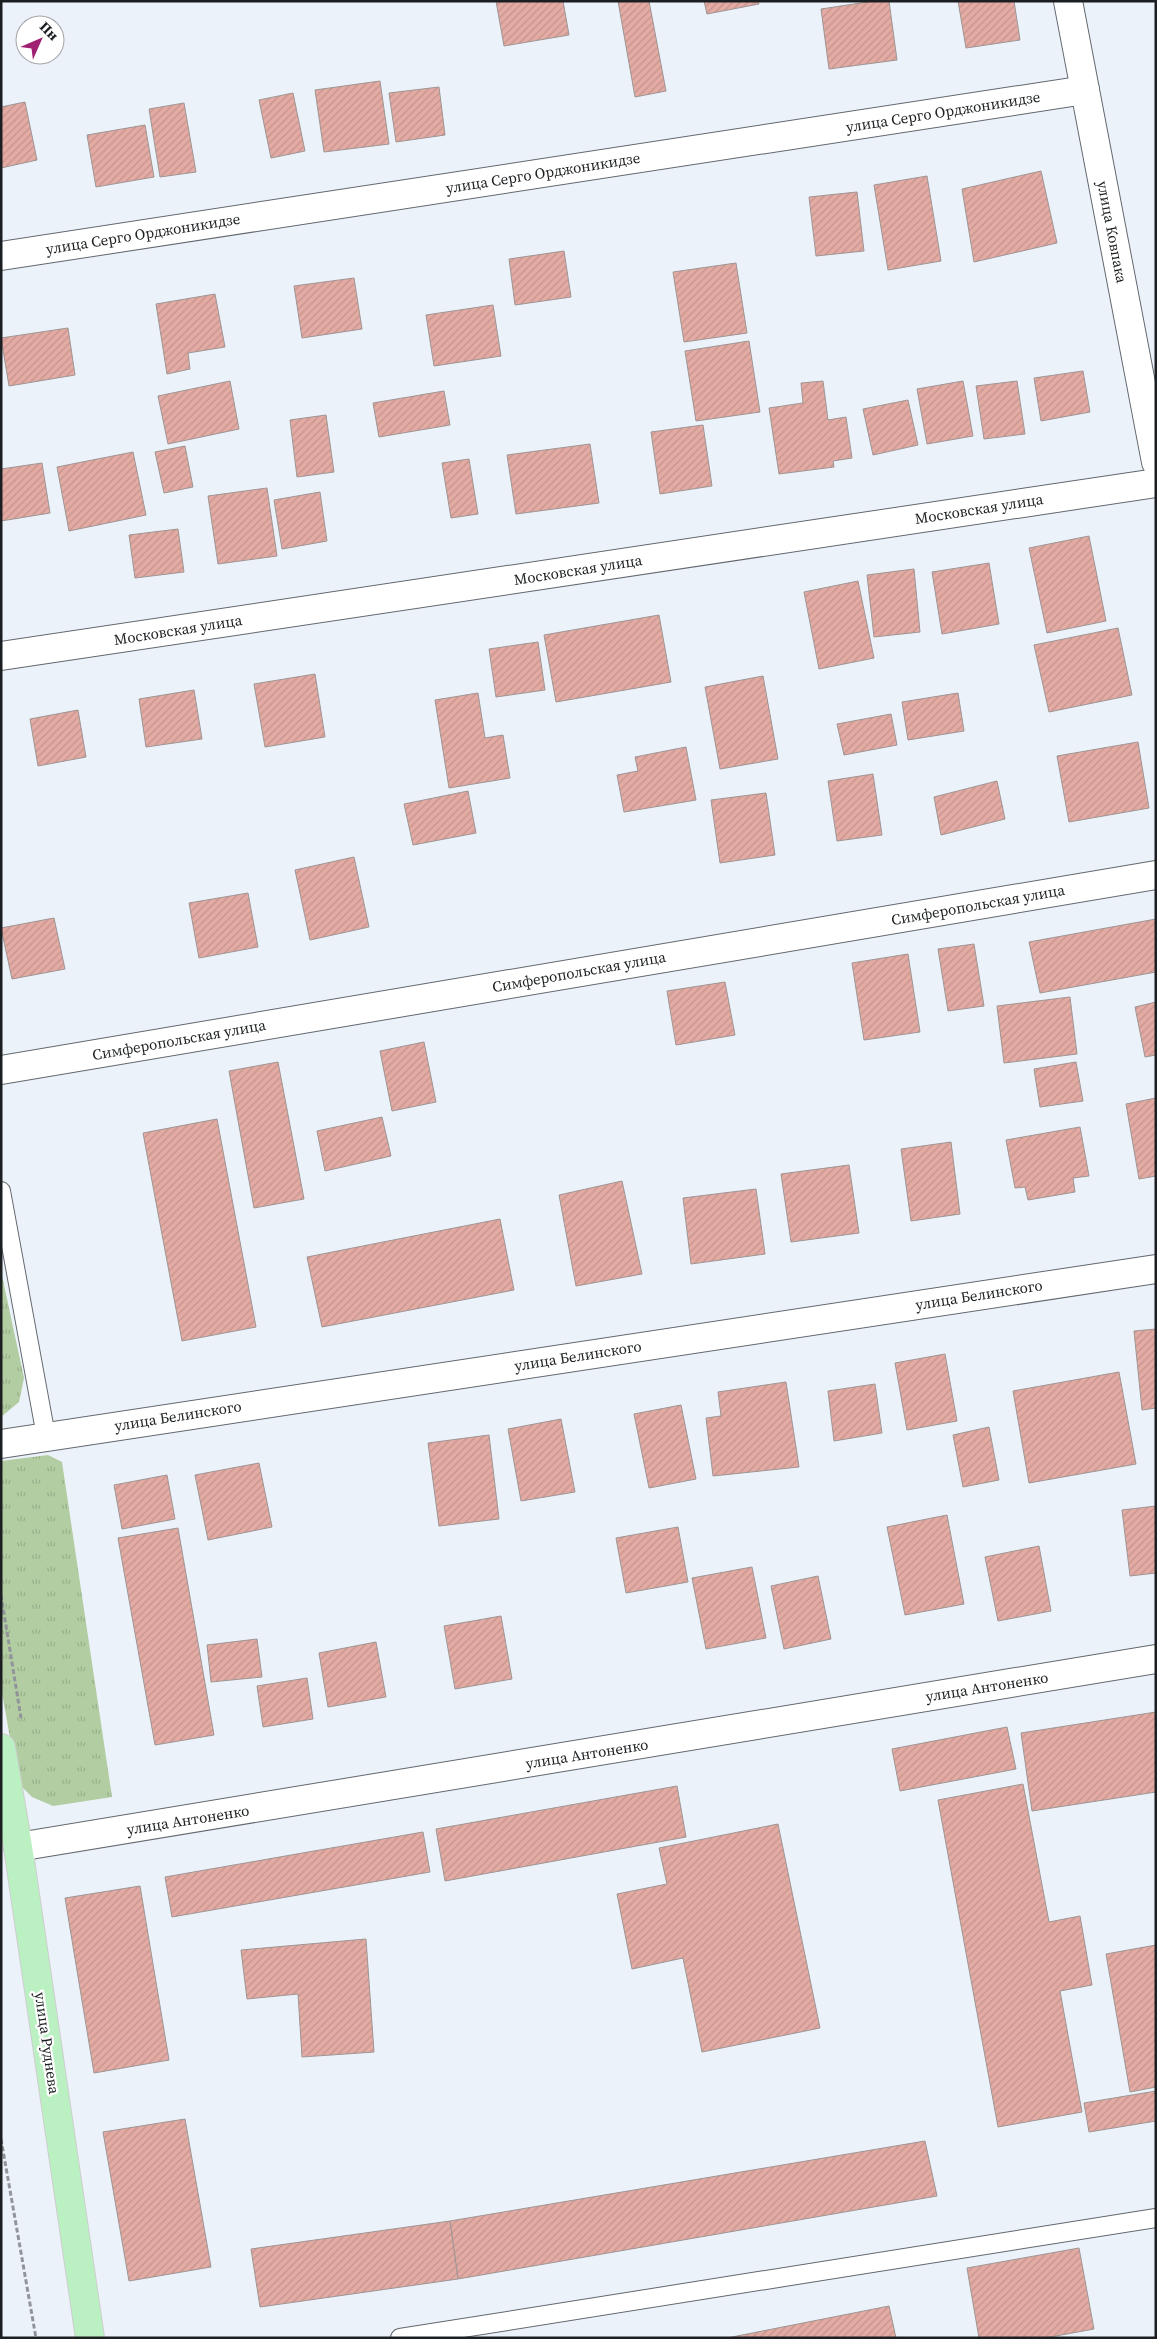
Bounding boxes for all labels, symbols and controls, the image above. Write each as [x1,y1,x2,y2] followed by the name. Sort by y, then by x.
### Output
[15,15,65,65] north arrow
[35,17,63,45] text: Пн
[844,86,1042,137] street label: улица Серго Орджоникидзе
[444,147,642,198] street label: улица Серго Орджоникидзе
[1092,179,1133,285] street label: улица Ковпака
[44,208,242,259] street label: улица Серго Орджоникидзе
[913,488,1045,529] street label: Московская улица
[512,549,644,590] street label: Московская улица
[112,609,244,650] street label: Московская улица
[890,879,1067,930] street label: Симферопольская улица
[491,946,668,997] street label: Симферопольская улица
[91,1014,268,1065] street label: Симферопольская улица
[914,1274,1044,1315] street label: улица Белинского
[513,1335,643,1376] street label: улица Белинского
[113,1395,243,1436] street label: улица Белинского
[924,1666,1050,1707] street label: улица Антоненко
[524,1733,650,1774] street label: улица Антоненко
[125,1799,251,1840] street label: улица Антоненко
[30,1991,65,2096] street label: улица Руднева

